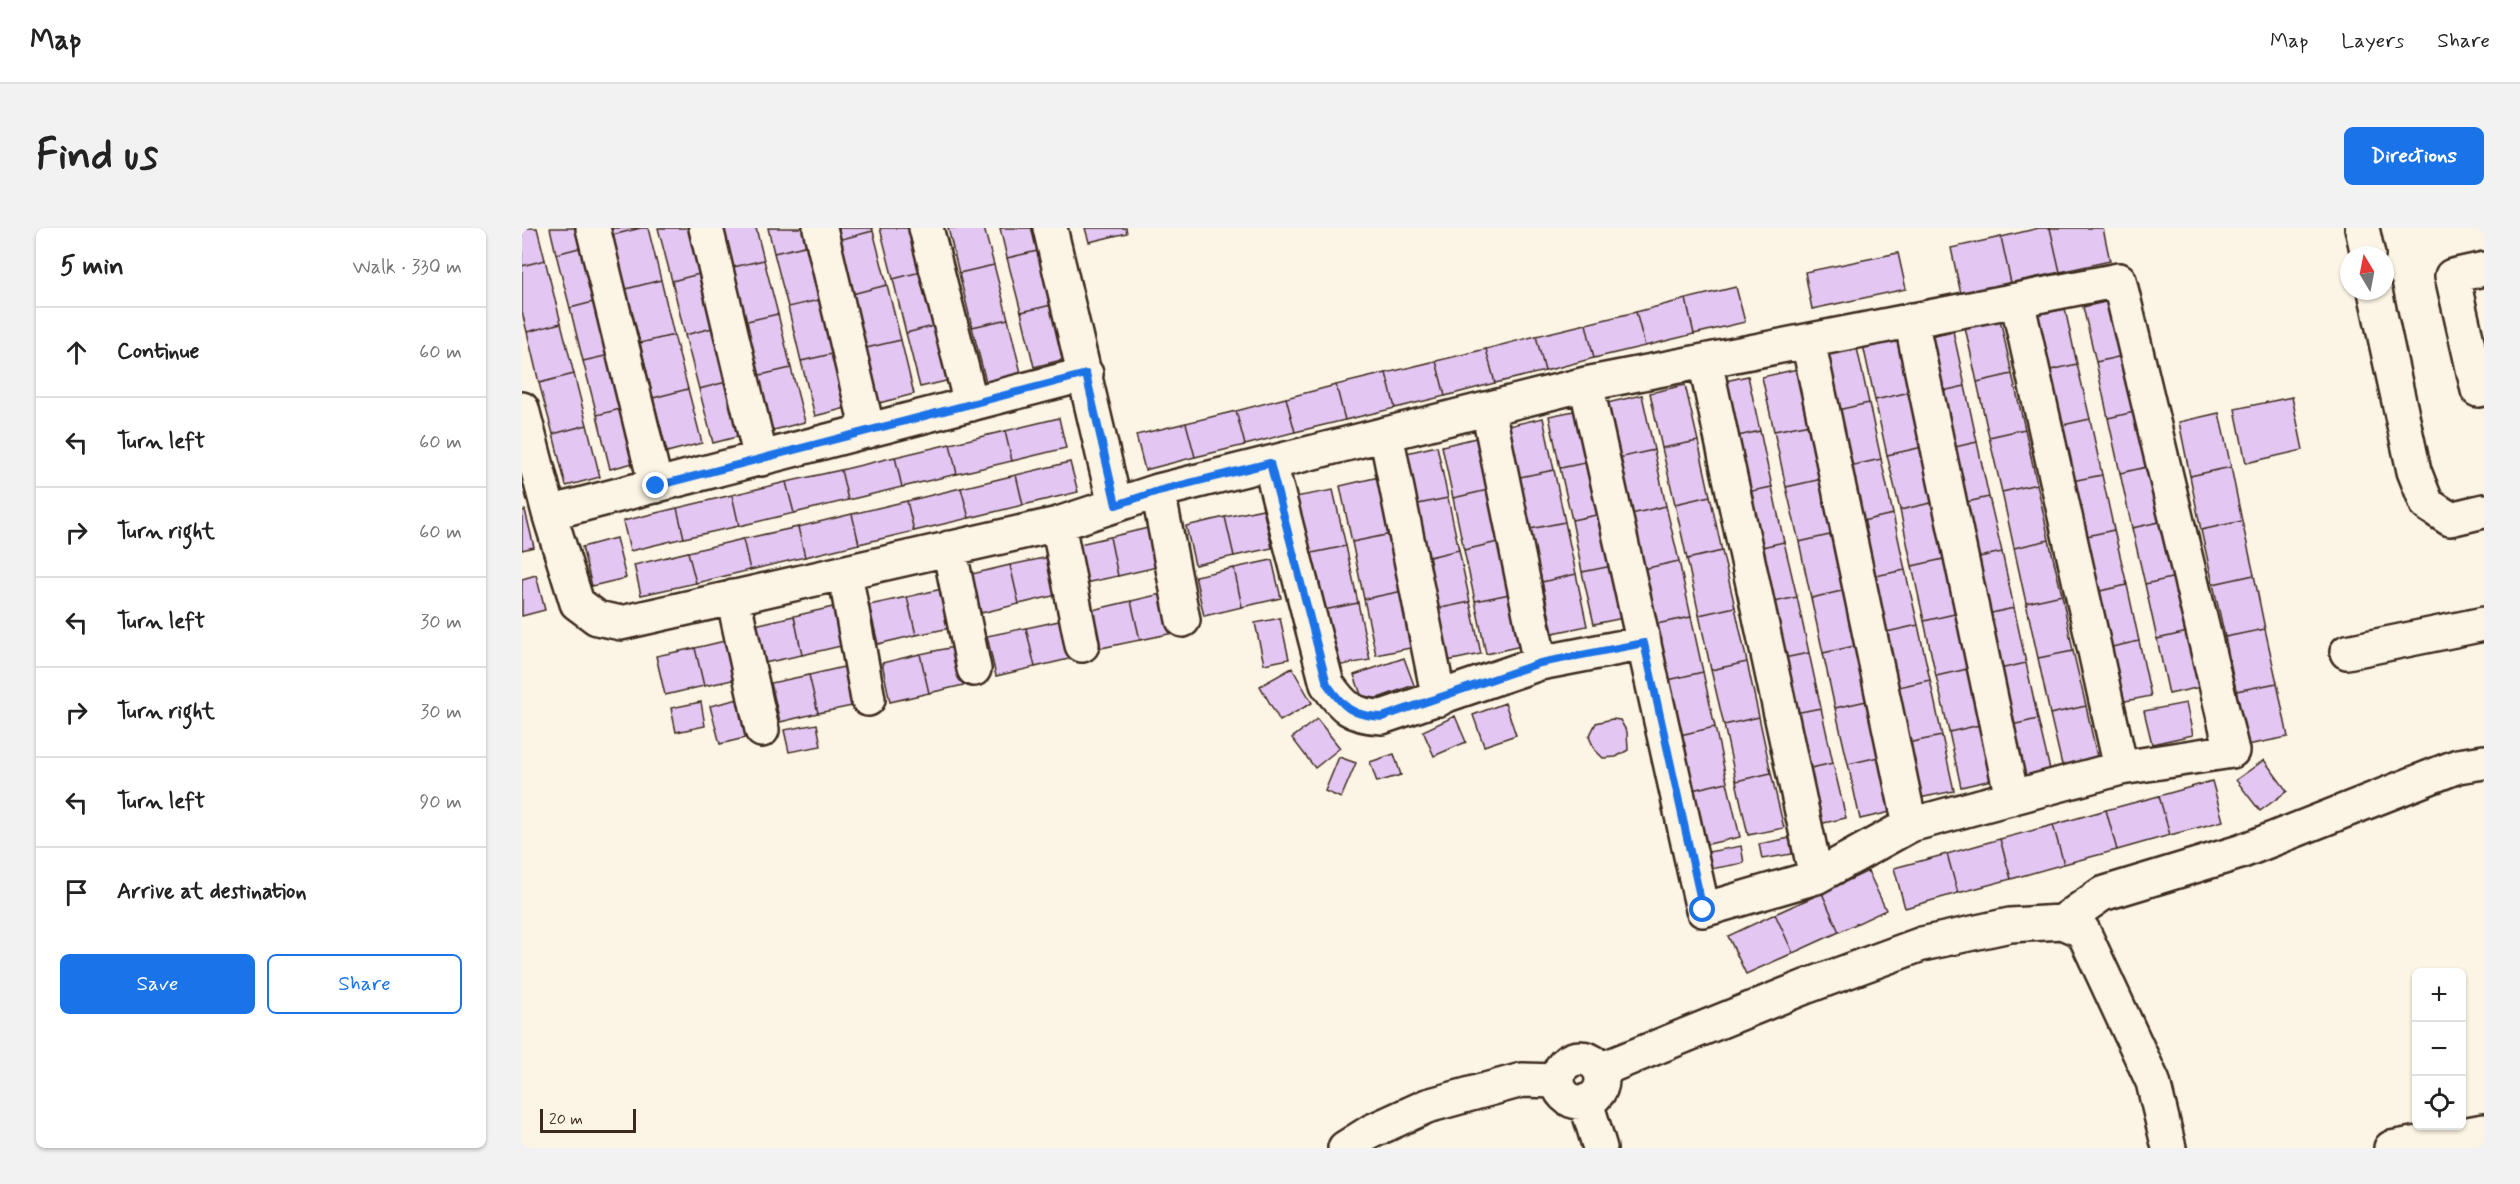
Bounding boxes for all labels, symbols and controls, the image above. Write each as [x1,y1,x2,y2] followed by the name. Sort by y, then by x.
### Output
[30,23,81,60] text: Map
[2270,27,2308,55] text: Map
[2341,27,2404,55] text: Layers
[2437,27,2490,55] text: Share
[2344,127,2484,185] button: Directions
[36,129,158,184] text: Find us
[2340,246,2394,300] north arrow
[60,250,124,284] text: 5 min
[353,254,462,281] text: Walk · 330 m
[60,336,93,369] icon: ahead
[117,338,199,366] text: Continue
[419,339,462,366] text: 60 m
[60,426,93,459] icon: left
[117,428,205,456] text: Turn left
[419,429,462,456] text: 60 m
[642,472,668,498] route end
[60,516,93,549] icon: right
[117,518,215,546] text: Turn right
[419,519,462,546] text: 60 m
[60,606,93,639] icon: left
[117,608,205,636] text: Turn left
[420,609,462,636] text: 30 m
[60,696,93,729] icon: right
[117,698,215,726] text: Turn right
[420,699,462,726] text: 30 m
[60,786,93,819] icon: left
[117,788,205,816] text: Turn left
[419,789,462,816] text: 90 m
[60,876,93,909] icon: arrive
[117,878,307,906] text: Arrive at destination
[1689,896,1715,922] route start
[60,954,255,1014] button: Save
[267,954,462,1014] button: Share
[2412,968,2466,1130] map controls
[2412,968,2466,1022] button: +
[2412,1022,2466,1076] button: −
[2412,1076,2466,1130] button: locate
[540,1106,636,1134] scale bar
[549,1109,583,1130] text: 20 m

